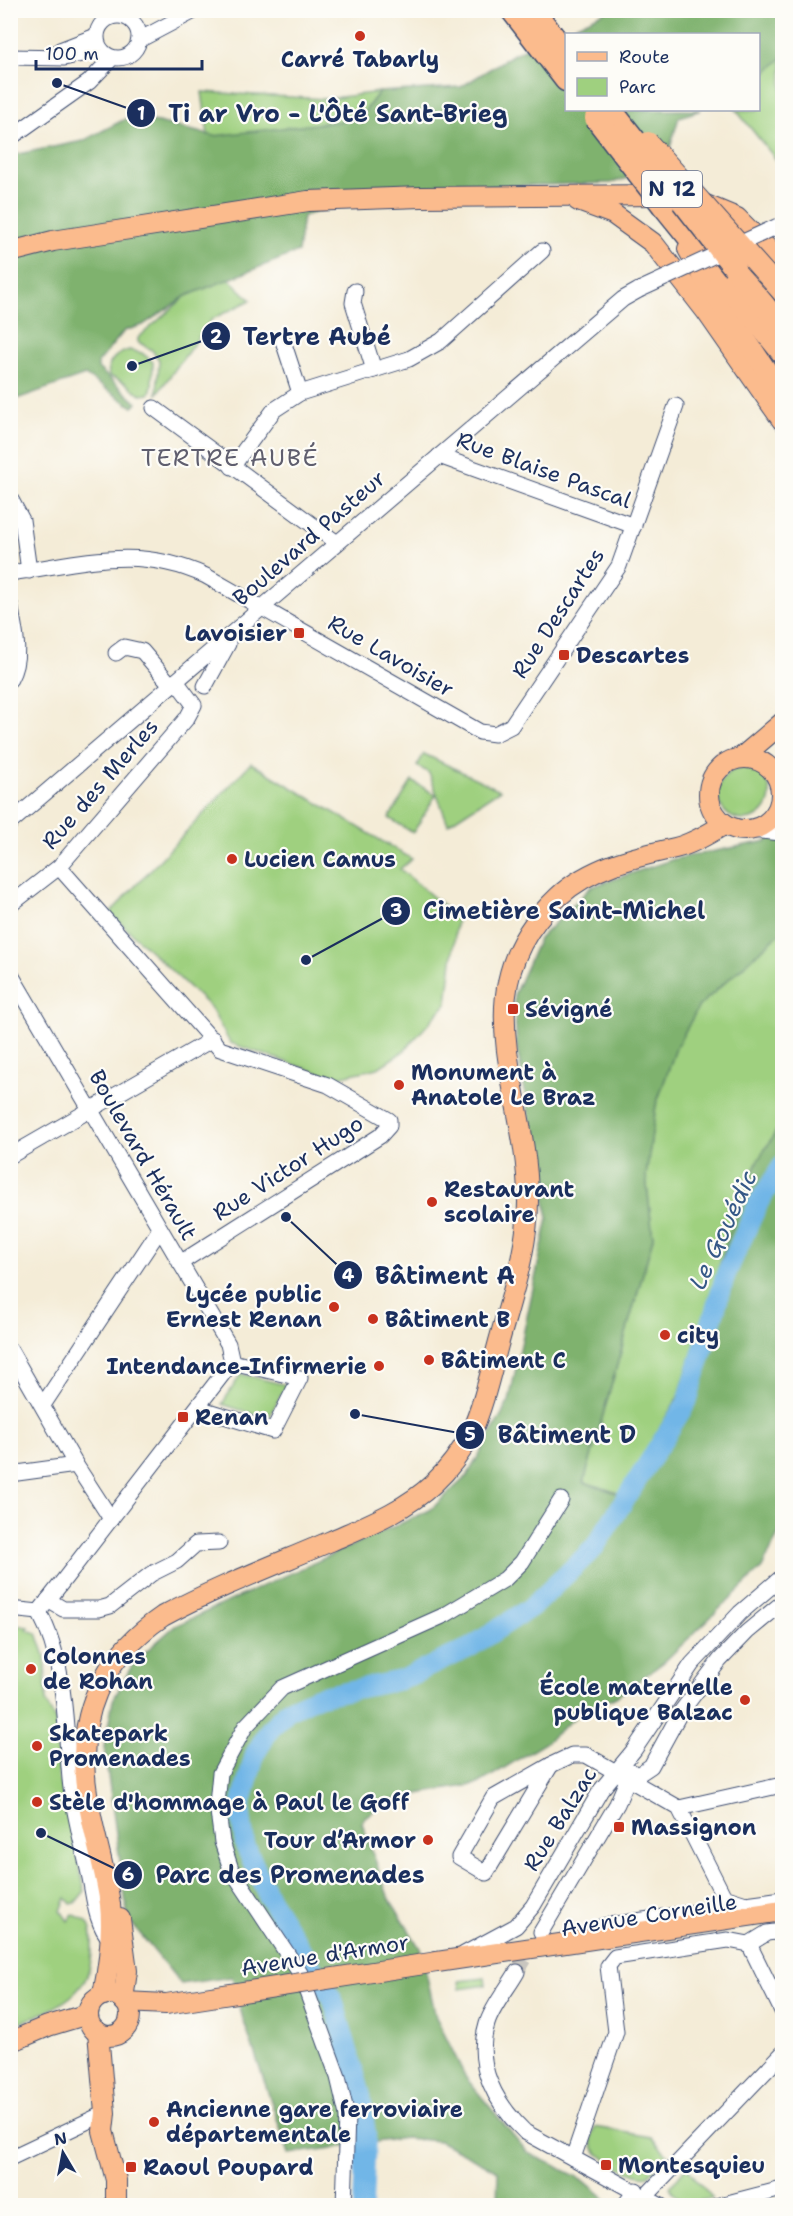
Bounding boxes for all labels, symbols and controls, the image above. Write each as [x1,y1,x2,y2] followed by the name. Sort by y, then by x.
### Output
[353,29,367,43] marker: Carré Tabarly
[36,33,202,71] scale bar
[565,33,760,111] legend
[45,42,99,66] text: 100 m
[281,45,439,74] place label: Carré Tabarly
[619,45,670,69] text: Route
[619,75,656,99] text: Parc
[126,92,519,134] callout: Ti ar Vro - L'Ôté Sant-Brieg
[168,97,508,130] text: Ti ar Vro - L'Ôté Sant-Brieg
[137,102,145,126] text: 1
[642,171,702,207] road number: N 12
[201,315,403,357] callout: Tertre Aubé
[243,321,391,353] text: Tertre Aubé
[210,325,223,349] text: 2
[453,425,636,515] street label: Rue Blaise Pascal
[141,442,319,474] district label: TERTRE AUBÉ
[227,464,391,612] street label: Boulevard Pasteur
[505,542,611,684] street label: Rue Descartes
[323,608,459,704] street label: Rue Lavoisier
[185,619,287,648] place label: Lavoisier
[292,626,306,640] marker: Lavoisier
[576,641,689,670] place label: Descartes
[557,648,571,662] marker: Descartes
[35,713,165,855] street label: Rue des Merles
[244,845,396,874] place label: Lucien Camus
[225,852,239,866] marker: Lucien Camus
[381,890,717,932] callout: Cimetière Saint-Michel
[423,895,705,927] text: Cimetière Saint-Michel
[390,899,402,923] text: 3
[525,995,612,1024] place label: Sévigné
[506,1002,520,1016] marker: Sévigné
[411,1058,596,1112] place label: Monument à Anatole Le Braz
[82,1064,204,1246] street label: Boulevard Hérault
[392,1078,406,1092] marker: Monument à Anatole Le Braz
[207,1109,369,1227] street label: Rue Victor Hugo
[681,1165,765,1295] water label: Le Gouédic
[444,1175,575,1229] place label: Restaurant scolaire
[425,1195,439,1209] marker: Restaurant scolaire
[333,1254,527,1296] callout: Bâtiment A
[375,1260,515,1292] text: Bâtiment A
[342,1264,355,1288] text: 4
[166,1280,322,1334] place label: Lycée public Ernest Renan
[327,1300,341,1314] marker: Lycée public Ernest Renan
[385,1305,510,1334] place label: Bâtiment B
[366,1312,380,1326] marker: Bâtiment B
[677,1321,719,1350] place label: city
[658,1328,672,1342] marker: city
[441,1346,566,1375] place label: Bâtiment C
[106,1352,367,1381] place label: Intendance-Infirmerie
[422,1353,436,1367] marker: Bâtiment C
[372,1359,386,1373] marker: Intendance-Infirmerie
[195,1403,269,1432] place label: Renan
[176,1410,190,1424] marker: Renan
[455,1414,648,1456] callout: Bâtiment D
[498,1419,636,1451] text: Bâtiment D
[464,1423,476,1447] text: 5
[43,1642,153,1696] place label: Colonnes de Rohan
[24,1662,38,1676] marker: Colonnes de Rohan
[539,1671,733,1727] place label: École maternelle publique Balzac
[738,1693,752,1707] marker: École maternelle publique Balzac
[49,1719,191,1773] place label: Skatepark Promenades
[30,1739,44,1753] marker: Skatepark Promenades
[517,1762,603,1876] street label: Rue Balzac
[49,1788,410,1817] place label: Stèle d'hommage à Paul le Goff
[30,1795,44,1809] marker: Stèle d'hommage à Paul le Goff
[631,1813,757,1842] place label: Massignon
[612,1820,626,1834] marker: Massignon
[264,1826,416,1855] place label: Tour d’Armor
[421,1833,435,1847] marker: Tour d’Armor
[113,1854,436,1896] callout: Parc des Promenades
[155,1859,425,1891] text: Parc des Promenades
[122,1863,134,1887] text: 6
[559,1887,739,1943] street label: Avenue Corneille
[239,1927,411,1983] street label: Avenue d'Armor
[166,2095,463,2149] place label: Ancienne gare ferroviaire départementale
[147,2115,161,2129] marker: Ancienne gare ferroviaire départementale
[33,2123,93,2183] north arrow
[52,2127,69,2150] text: N
[618,2151,765,2180] place label: Montesquieu
[143,2153,314,2182] place label: Raoul Poupard
[599,2158,613,2172] marker: Montesquieu
[124,2160,138,2174] marker: Raoul Poupard

